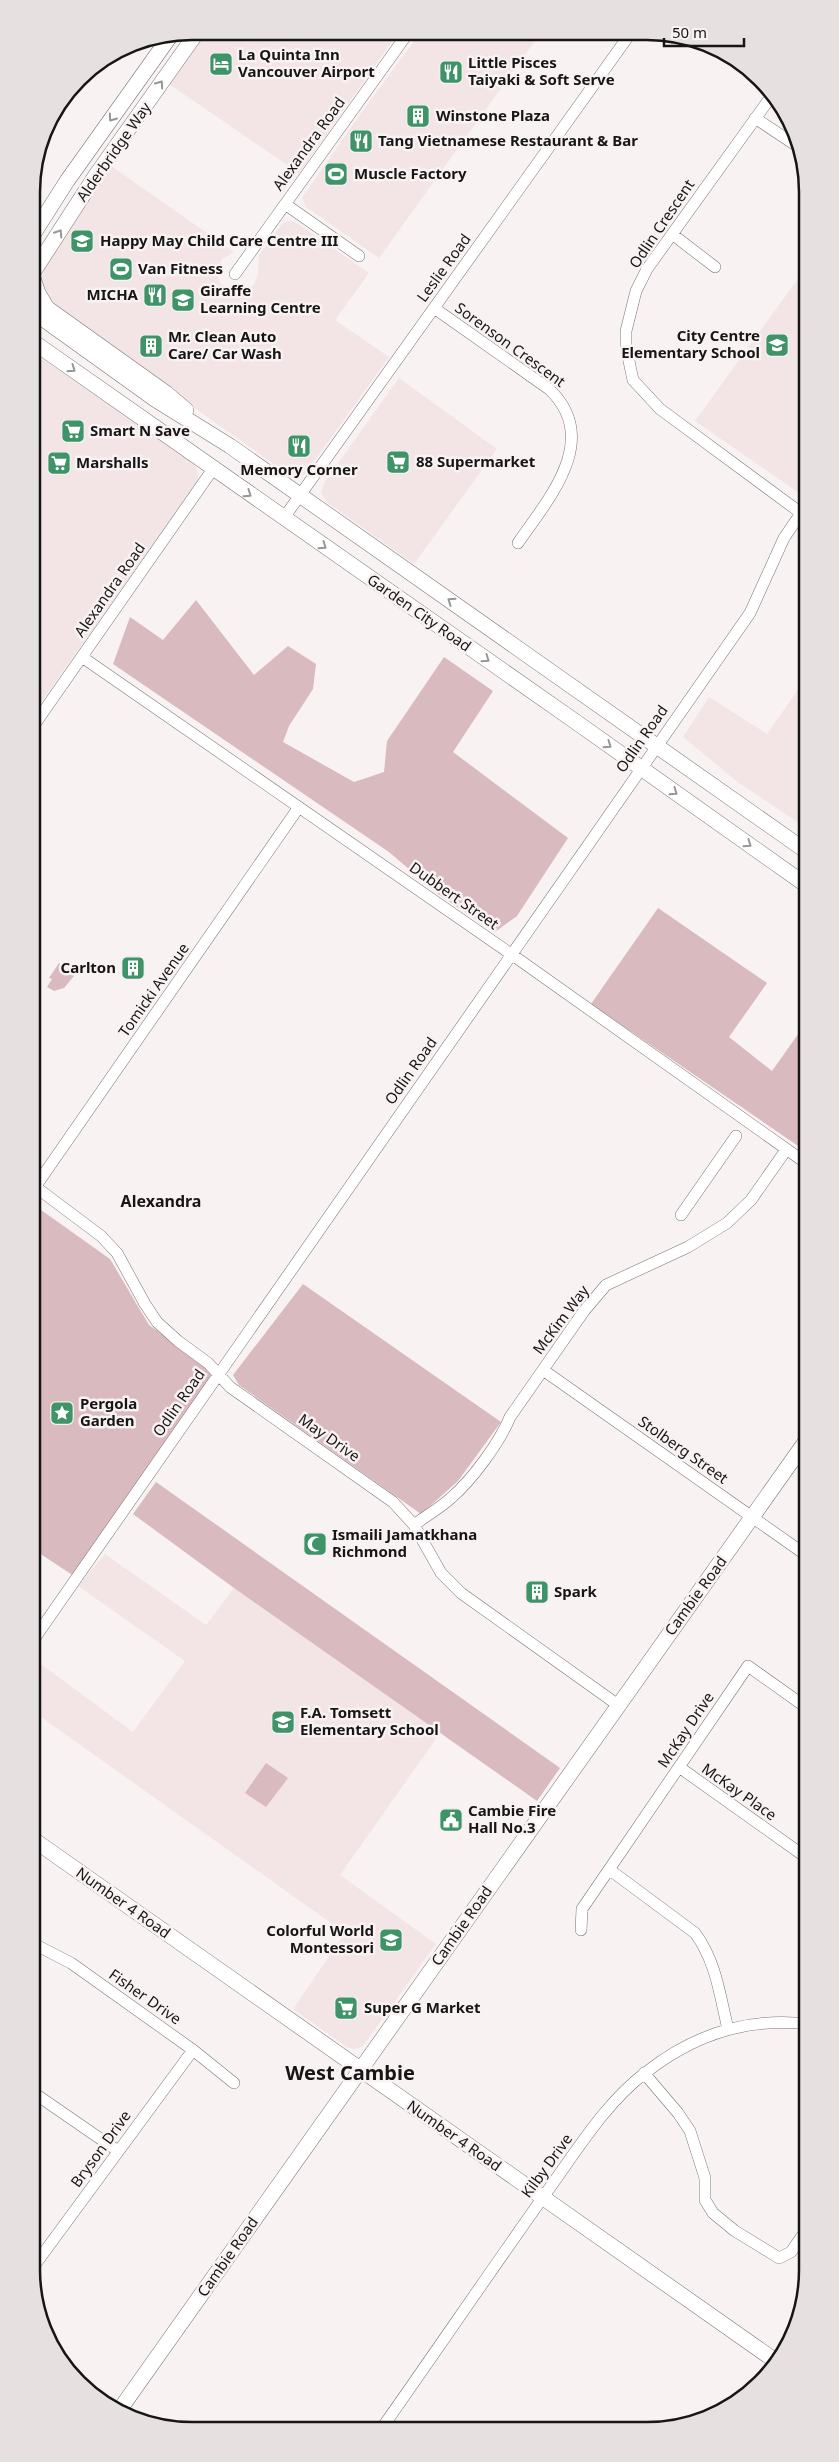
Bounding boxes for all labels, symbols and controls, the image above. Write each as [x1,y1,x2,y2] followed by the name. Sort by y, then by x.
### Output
[664,15,744,47] scale bar
[672,22,707,42] text: 50 m
[238,44,375,81] place label: La Quinta Inn Vancouver Airport
[208,51,234,77] hotel icon: La Quinta Inn Vancouver Airport
[468,52,615,89] place label: Little Pisces Taiyaki & Soft Serve
[438,59,464,85] restaurant icon: Little Pisces Taiyaki & Soft Serve
[154,81,163,90] one-way arrow
[268,93,349,194] street label: Alexandra Road
[71,97,155,205] street label: Alderbridge Way
[405,103,431,129] building icon: Winstone Plaza
[436,105,550,125] place label: Winstone Plaza
[109,112,118,122] one-way arrow
[348,128,374,154] restaurant icon: Tang Vietnamese Restaurant & Bar
[378,130,638,150] place label: Tang Vietnamese Restaurant & Bar
[323,161,349,187] sports icon: Muscle Factory
[354,163,467,183] place label: Muscle Factory
[624,175,699,272] street label: Odlin Crescent
[69,228,95,254] school or university icon: Happy May Child Care Centre III
[52,229,62,238] one-way arrow
[412,229,475,306] street label: Leslie Road
[100,230,339,250] place label: Happy May Child Care Centre III
[108,256,134,282] sports icon: Van Fitness
[138,258,223,278] place label: Van Fitness
[200,280,321,317] place label: Giraffe Learning Centre
[142,282,168,308] restaurant icon: MICHA
[87,284,139,304] place label: MICHA
[170,287,196,313] school or university icon: Giraffe Learning Centre
[451,297,570,391] street label: Sorenson Crescent
[621,325,760,362] place label: City Centre Elementary School
[168,326,282,363] place label: Mr. Clean Auto Care/ Car Wash
[764,332,790,358] school or university icon: City Centre Elementary School
[138,333,164,359] building icon: Mr. Clean Auto Care/ Car Wash
[66,363,75,372] one-way arrow
[60,418,86,444] supermarket icon: Smart N Save
[90,420,190,440] place label: Smart N Save
[286,433,312,459] restaurant icon: Memory Corner
[385,449,411,475] supermarket icon: 88 Supermarket
[46,450,72,476] supermarket icon: Marshalls
[416,451,536,471] place label: 88 Supermarket
[76,452,149,472] place label: Marshalls
[240,459,358,479] place label: Memory Corner
[242,488,252,497] one-way arrow
[69,538,149,641] street label: Alexandra Road
[318,540,327,549] one-way arrow
[364,569,475,655] street label: Garden City Road
[447,598,457,607] one-way arrow
[480,653,489,662] one-way arrow
[611,701,672,776] street label: Odlin Road
[603,738,612,748] one-way arrow
[668,786,678,795] one-way arrow
[742,838,752,847] one-way arrow
[406,857,504,934] street label: Dubbert Street
[113,939,193,1040] street label: Tomicki Avenue
[120,955,146,981] building icon: Carlton
[61,957,116,977] place label: Carlton
[380,1033,441,1108] street label: Odlin Road
[121,1190,201,1212] district label: Alexandra
[528,1281,593,1358] street label: McKim Way
[148,1365,209,1440] street label: Odlin Road
[80,1393,137,1430] place label: Pergola Garden
[49,1400,75,1426] place icon: Pergola Garden
[295,1409,364,1466] street label: May Drive
[635,1411,733,1488] street label: Stolberg Street
[332,1524,477,1561] place label: Ismaili Jamatkhana Richmond
[302,1531,328,1557] mosque icon: Ismaili Jamatkhana Richmond
[660,1552,731,1639] street label: Cambie Road
[524,1579,550,1605] building icon: Spark
[554,1581,597,1601] place label: Spark
[653,1688,718,1771] street label: McKay Drive
[300,1702,439,1739] place label: F.A. Tomsett Elementary School
[270,1709,296,1735] school or university icon: F.A. Tomsett Elementary School
[698,1758,781,1824] street label: McKay Place
[468,1800,556,1837] place label: Cambie Fire Hall No.3
[438,1807,464,1833] public building icon: Cambie Fire Hall No.3
[72,1862,175,1942] street label: Number 4 Road
[426,1881,496,1969] street label: Cambie Road
[266,1920,374,1957] place label: Colorful World Montessori
[378,1927,404,1953] school or university icon: Colorful World Montessori
[106,1964,186,2028] street label: Fisher Drive
[333,1995,359,2021] supermarket icon: Super G Market
[364,1997,481,2017] place label: Super G Market
[285,2059,415,2086] district label: West Cambie
[403,2095,506,2175] street label: Number 4 Road
[66,2106,135,2191] street label: Bryson Drive
[516,2129,576,2201] street label: Kilby Drive
[192,2212,262,2300] street label: Cambie Road

